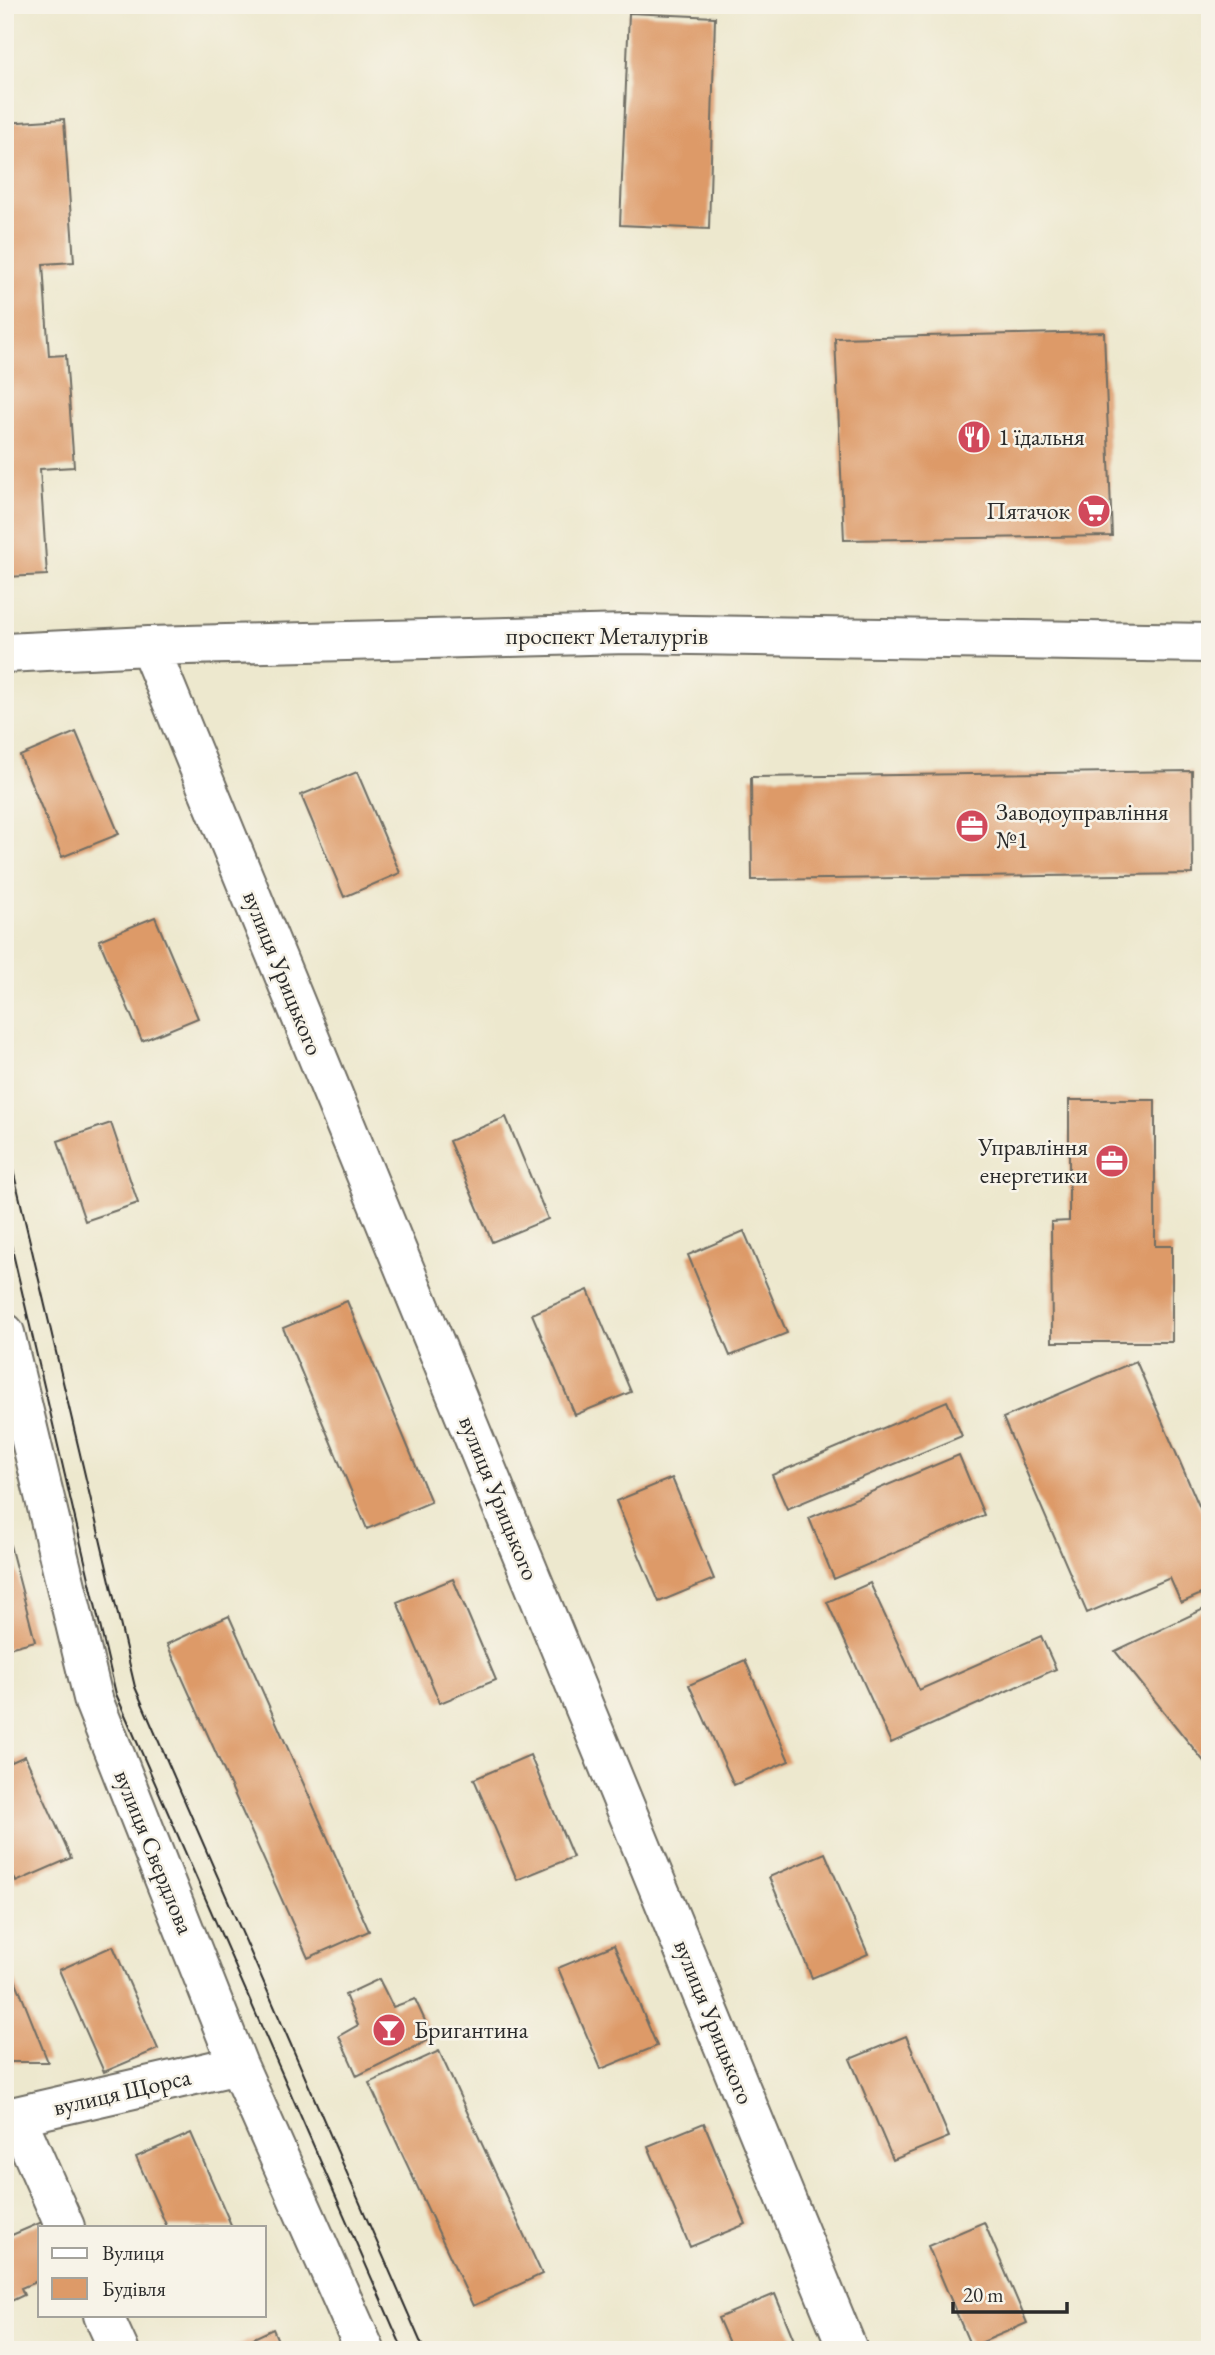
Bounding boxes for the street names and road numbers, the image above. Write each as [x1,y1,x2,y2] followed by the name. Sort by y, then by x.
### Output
[506,620,708,651] street label: проспект Металургів
[236,886,331,1060] street label: вулиця Урицького
[452,1411,547,1585] street label: вулиця Урицького
[107,1765,202,1939] street label: вулиця Свердлова
[667,1935,762,2109] street label: вулиця Урицького
[50,2061,194,2122] street label: вулиця Щорса

